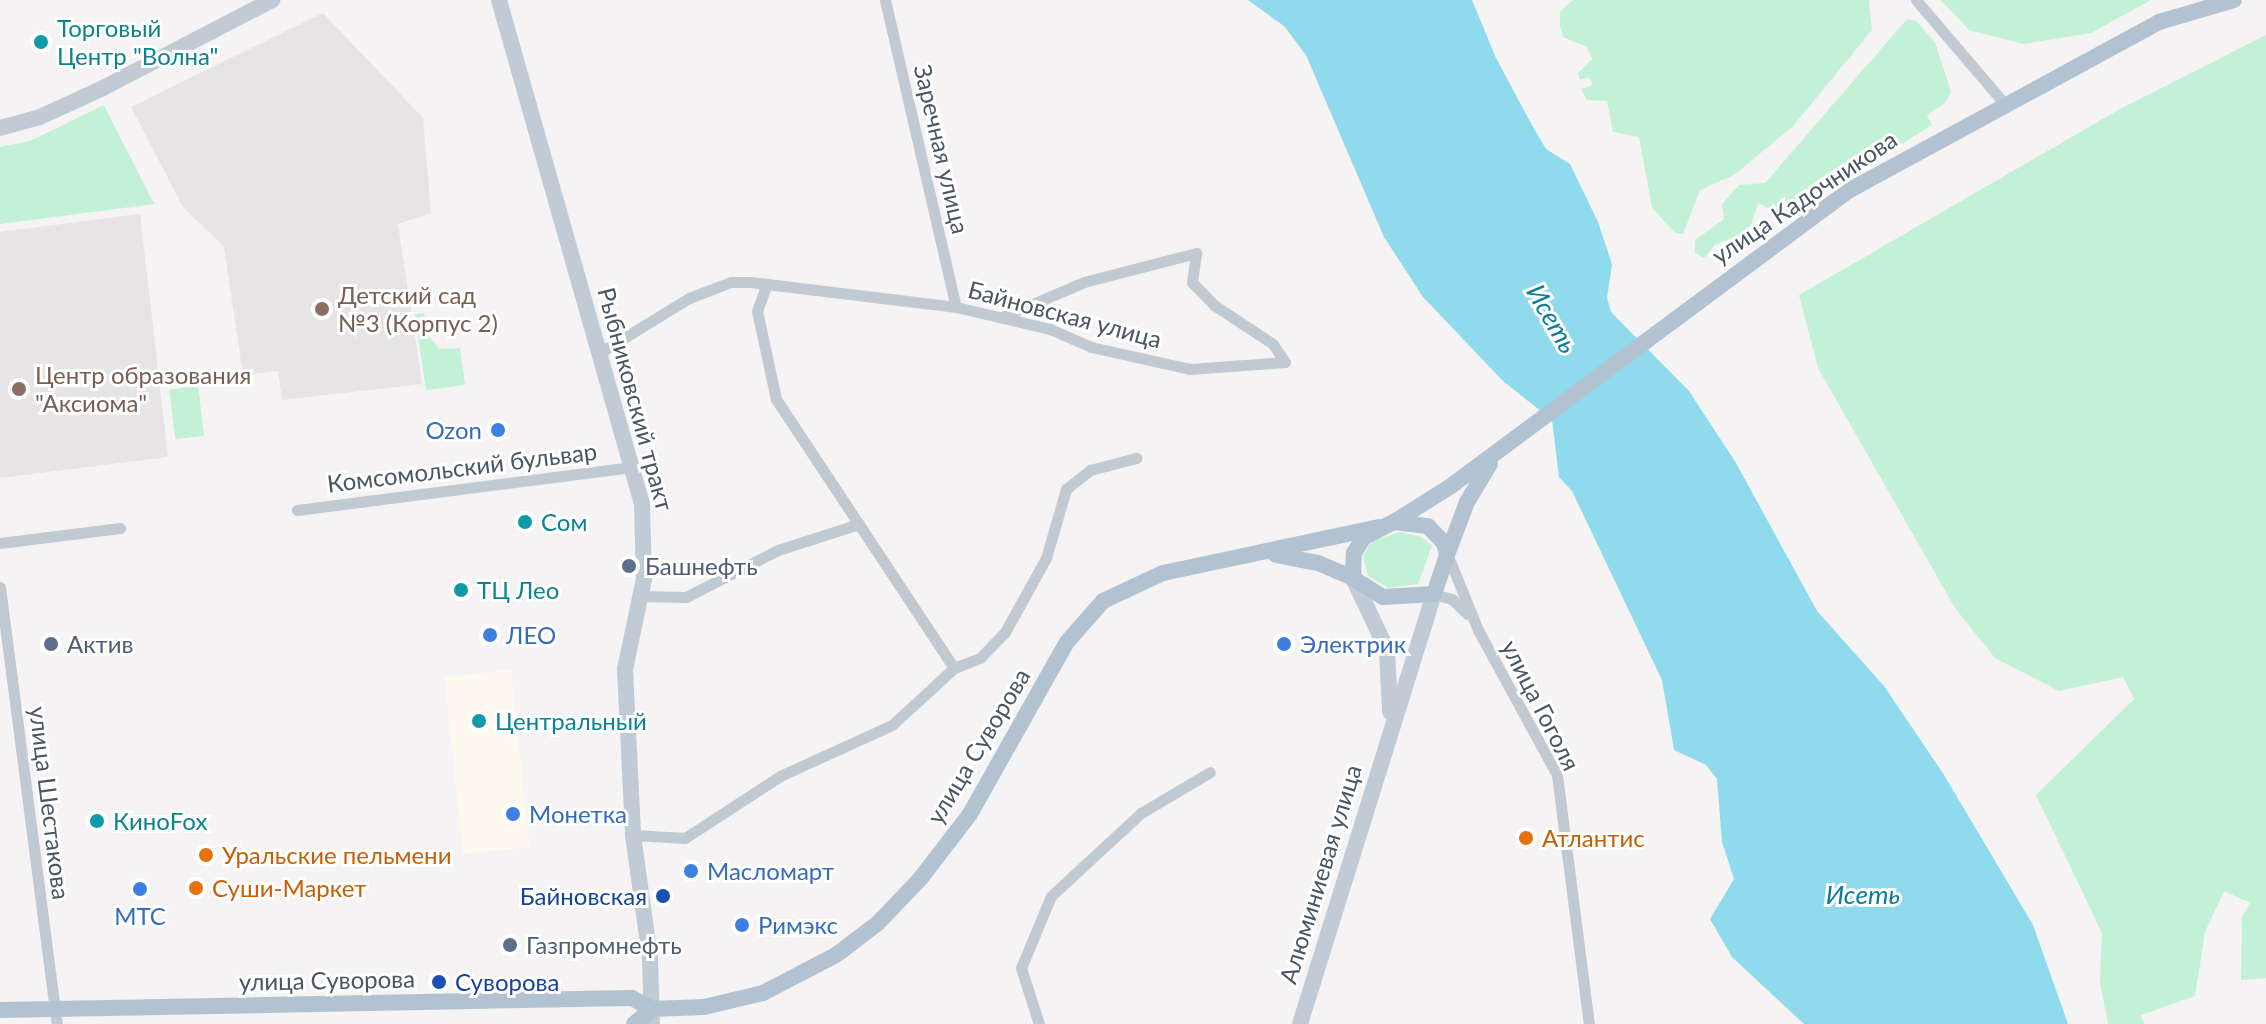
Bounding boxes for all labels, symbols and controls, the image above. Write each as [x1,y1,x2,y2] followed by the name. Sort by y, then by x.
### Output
[57,14,218,70] place label: Торговый Центр "Волна"
[32,33,50,51] marker: Торговый Центр "Волна"
[909,61,975,237] street label: Заречная улица
[1706,124,1902,270] street label: улица Кадочникова
[965,274,1165,354] street label: Байновская улица
[1520,279,1584,359] water label: Исеть
[338,281,498,337] place label: Детский сад №3 (Корпус 2)
[592,284,680,514] street label: Рыбниковский тракт
[313,300,331,318] marker: Детский сад №3 (Корпус 2)
[35,361,251,417] place label: Центр образования "Аксиома"
[10,380,28,398] marker: Центр образования "Аксиома"
[425,416,482,444] place label: Ozon
[489,421,507,439] marker: Ozon
[325,436,599,498] street label: Комсомольский бульвар
[541,508,587,536] place label: Сом
[516,513,534,531] marker: Сом
[645,552,758,580] place label: Башнефть
[620,557,638,575] marker: Башнефть
[477,576,559,604] place label: ТЦ Лео
[452,581,470,599] marker: ТЦ Лео
[506,621,556,649] place label: ЛЕО
[481,626,499,644] marker: ЛЕО
[67,630,133,658] place label: Актив
[1300,630,1406,658] place label: Электрик
[42,635,60,653] marker: Актив
[1275,635,1293,653] marker: Электрик
[1496,635,1586,775] street label: улица Гоголя
[920,663,1036,829] street label: улица Суворова
[24,705,76,901] street label: улица Шестакова
[495,707,647,735] place label: Центральный
[470,712,488,730] marker: Центральный
[1273,761,1367,987] street label: Алюминиевая улица
[529,800,627,828] place label: Монетка
[504,805,522,823] marker: Монетка
[113,807,207,835] place label: КиноFox
[88,812,106,830] marker: КиноFox
[1542,824,1645,852] place label: Атлантис
[1517,829,1535,847] marker: Атлантис
[222,841,451,869] place label: Уральские пельмени
[197,846,215,864] marker: Уральские пельмени
[707,857,834,885] place label: Масломарт
[682,862,700,880] marker: Масломарт
[212,874,366,902] place label: Суши-Маркет
[187,879,205,897] marker: Суши-Маркет
[1826,879,1900,911] water label: Исеть
[131,880,149,898] marker: МТС
[520,882,647,910] place label: Байновская
[654,887,672,905] marker: Байновская
[114,902,166,930] place label: МТС
[758,911,838,939] place label: Римэкс
[733,916,751,934] marker: Римэкс
[526,931,682,959] place label: Газпромнефть
[501,936,519,954] marker: Газпромнефть
[239,964,415,996] street label: улица Суворова
[455,968,559,996] place label: Суворова
[430,973,448,991] marker: Суворова

